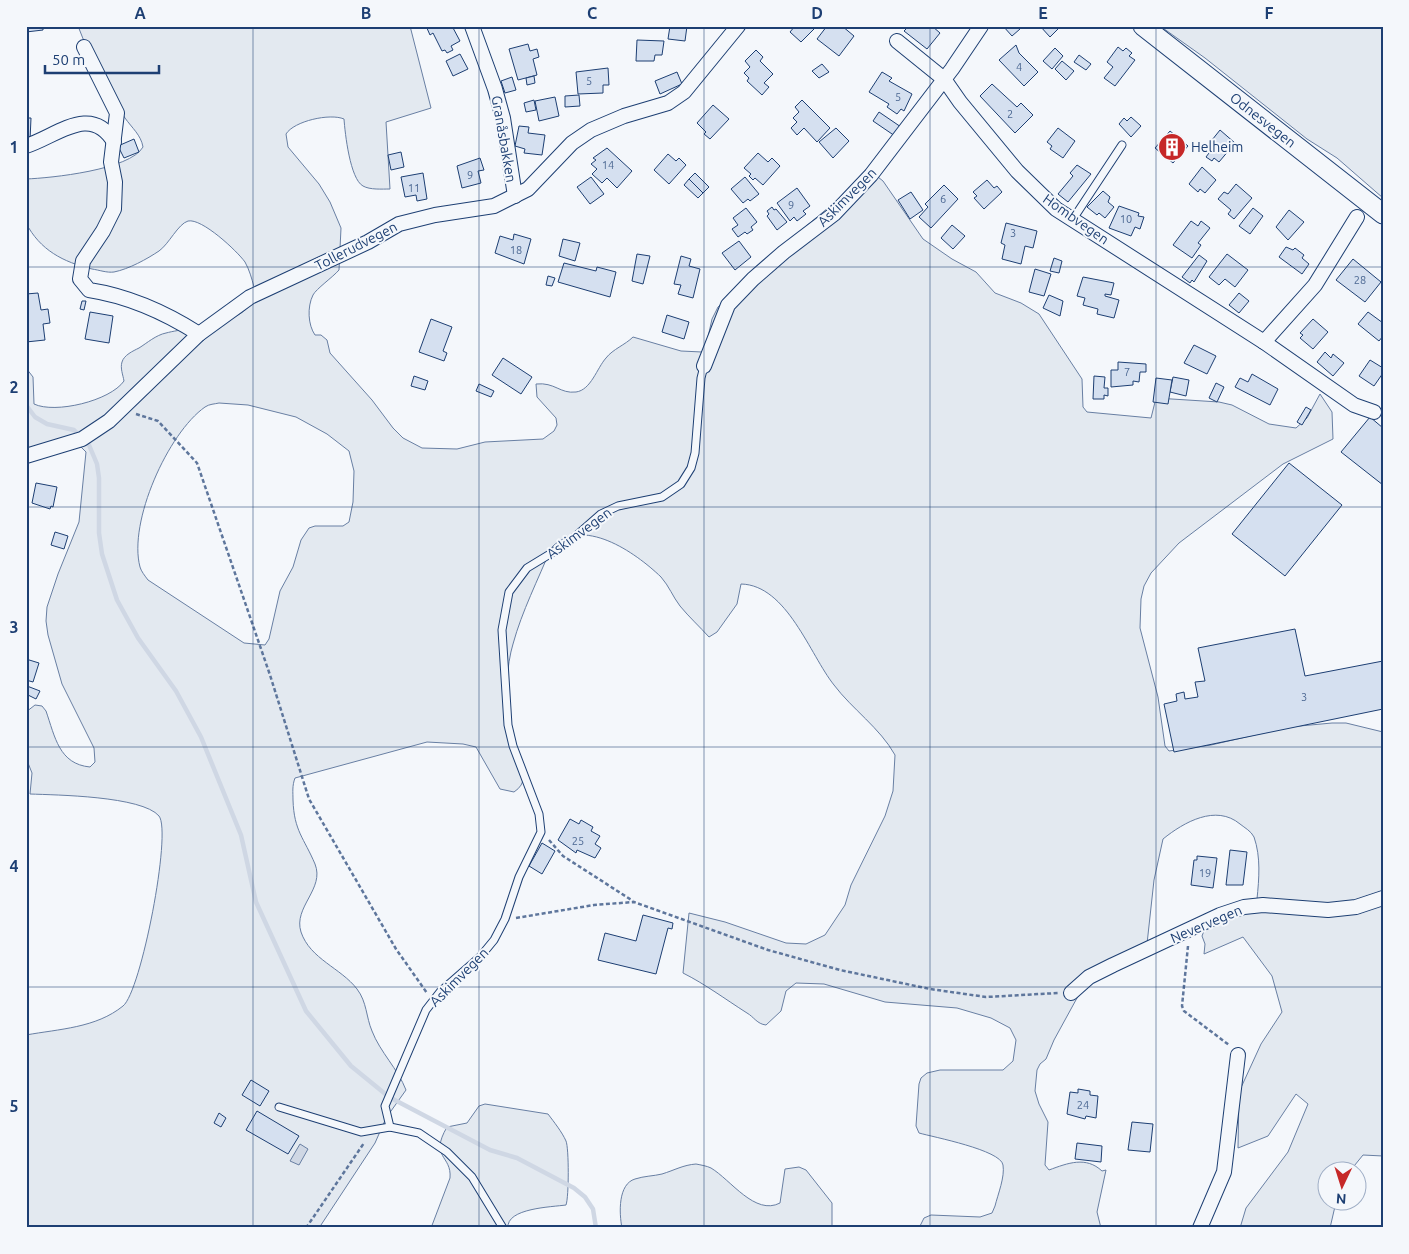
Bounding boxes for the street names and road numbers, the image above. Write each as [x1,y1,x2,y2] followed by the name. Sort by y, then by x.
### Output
[1227,89,1299,151] street label: Odnesvegen
[488,94,520,184] street label: Granåsbakken
[814,164,880,230] street label: Askimvegen
[1040,191,1112,247] street label: Hombvegen
[312,218,400,274] street label: Tollerudvegen
[543,504,615,562] street label: Askimvegen
[1168,902,1244,946] street label: Nevervegen
[426,944,492,1010] street label: Askimvegen

